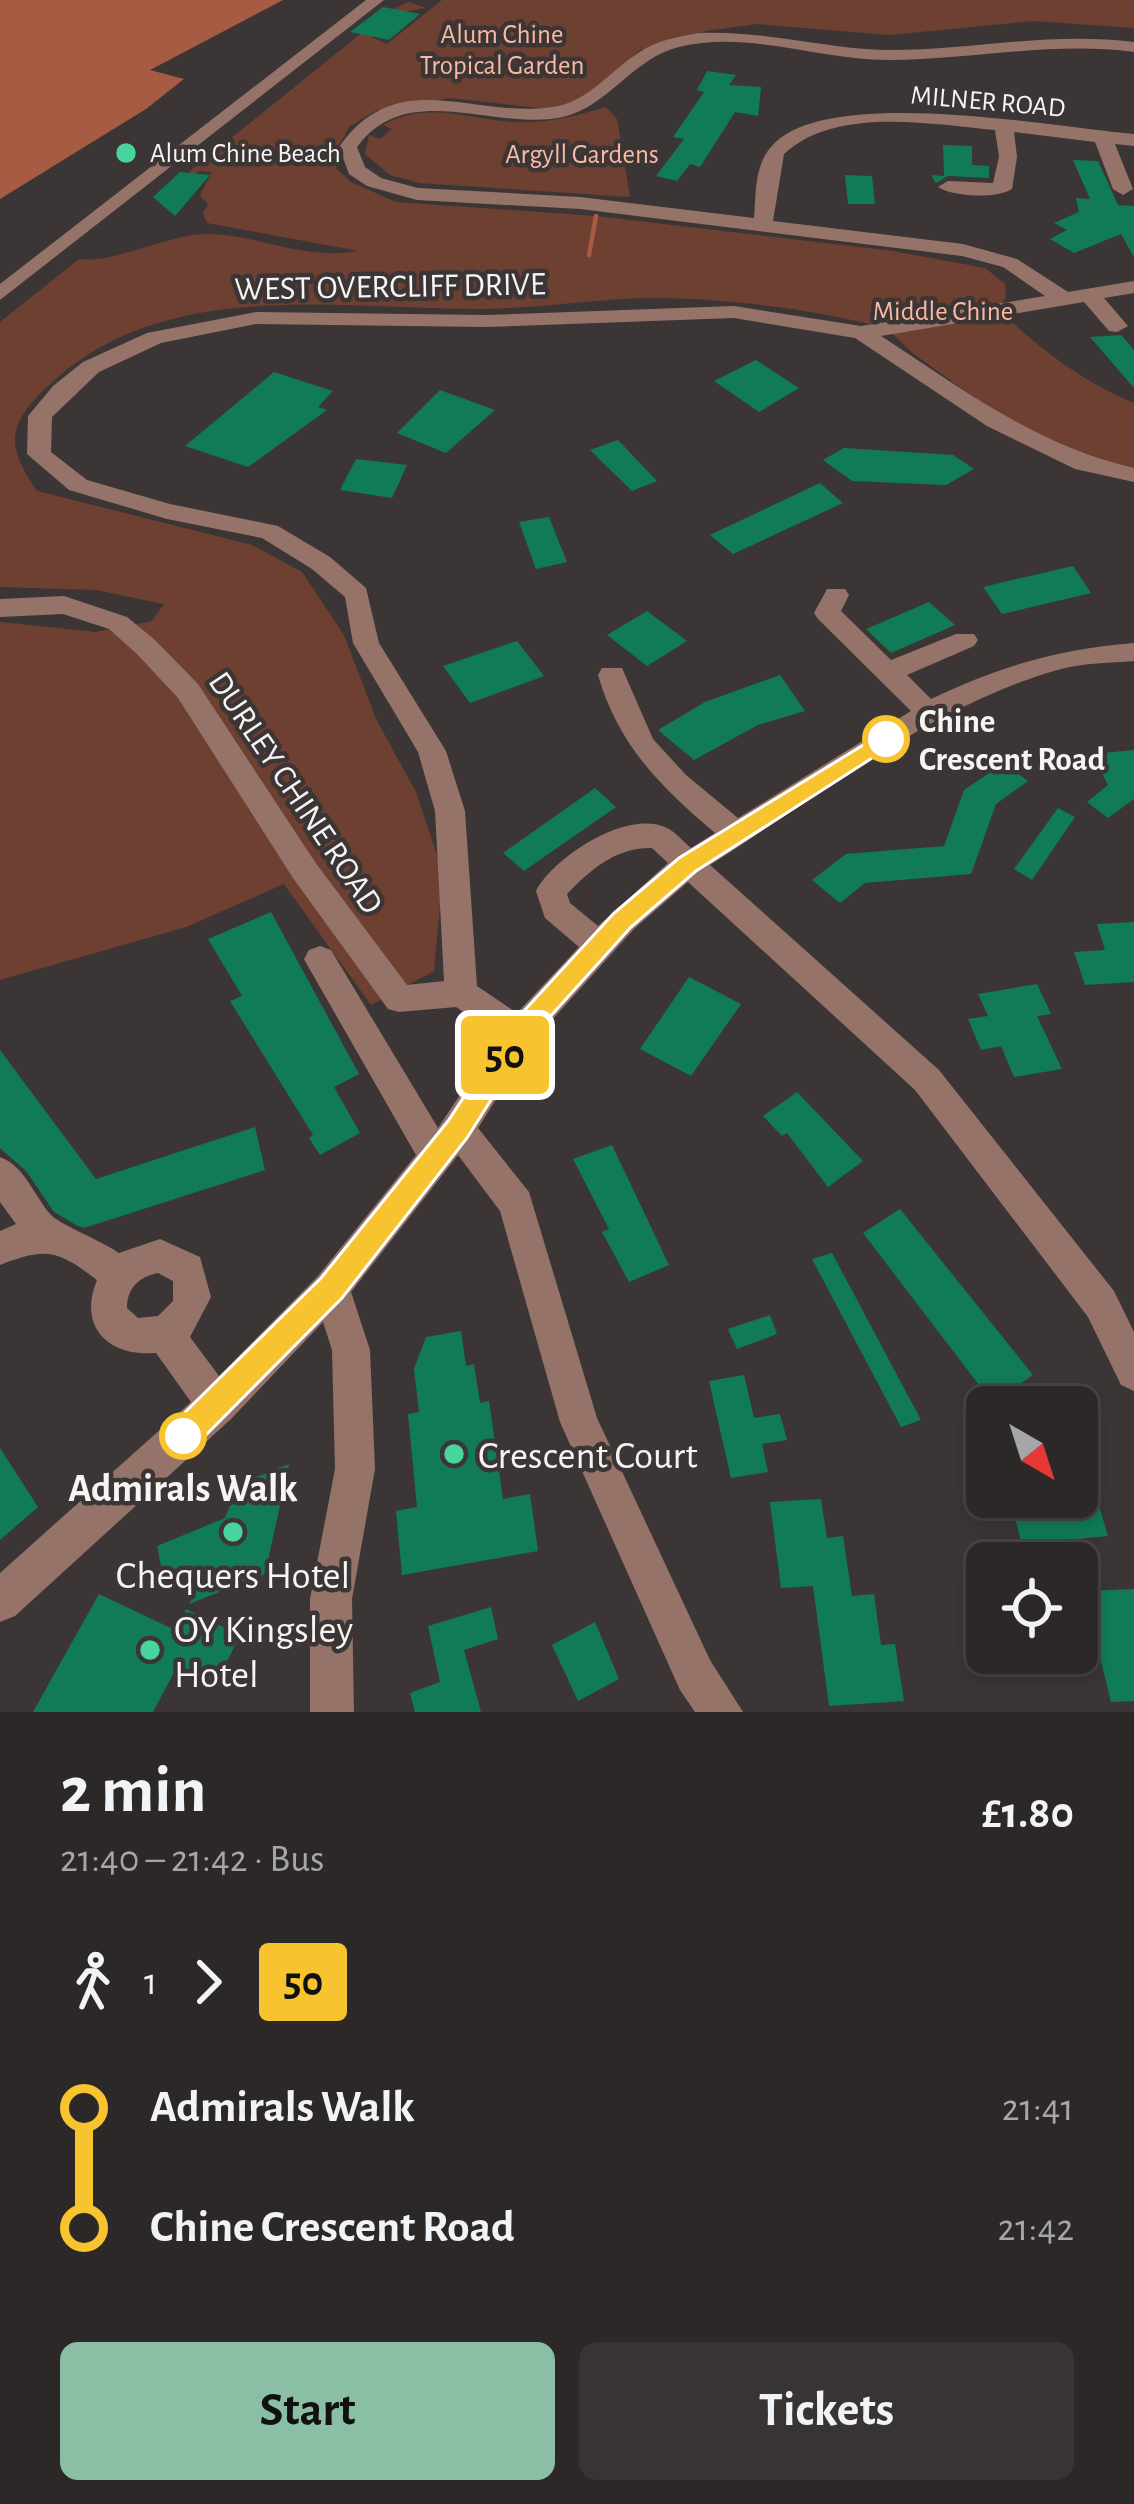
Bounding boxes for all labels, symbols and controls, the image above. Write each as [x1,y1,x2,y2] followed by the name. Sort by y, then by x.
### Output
[420,21,584,79] park label: Alum Chine Tropical Garden
[909,81,1066,122] street label: MILNER ROAD
[113,140,139,166] marker: Alum Chine Beach
[150,140,341,167] place label: Alum Chine Beach
[505,141,659,169] park label: Argyll Gardens
[234,268,546,307] street label: WEST OVERCLIFF DRIVE
[873,298,1013,325] park label: Middle Chine
[202,666,388,920] street label: DURLEY CHINE ROAD
[919,706,1105,777] place label: Chine Crescent Road
[864,717,908,761] marker: Chine Crescent Road
[451,1016,559,1094] line badge: 50
[485,1034,525,1076] text: 50
[966,1386,1098,1518] north arrow
[966,1386,1098,1674] map controls
[161,1414,205,1458] marker: Admirals Walk
[478,1437,698,1476] place label: Crescent Court
[441,1441,467,1467] marker: Crescent Court
[68,1470,298,1509] place label: Admirals Walk
[220,1519,246,1545] marker: Chequers Hotel
[966,1542,1098,1674] button: locate
[116,1557,350,1596] place label: Chequers Hotel
[174,1611,353,1695] place label: OY Kingsley Hotel
[137,1637,163,1663] marker: OY Kingsley Hotel
[60,1758,206,1824] text: 2 min
[982,1791,1074,1836] text: £1.80
[60,1840,325,1879] text: 21:40 – 21:42 · Bus
[60,1949,126,2015] icon: walk
[175,1949,241,2015] icon: forward
[283,1961,323,2003] text: 50
[144,1963,157,2002] text: 1
[150,2085,415,2130] text: Admirals Walk
[1002,2089,1074,2128] text: 21:41
[150,2205,515,2250] text: Chine Crescent Road
[997,2209,1074,2248] text: 21:42
[60,2342,555,2480] button: Start
[579,2342,1074,2480] button: Tickets

